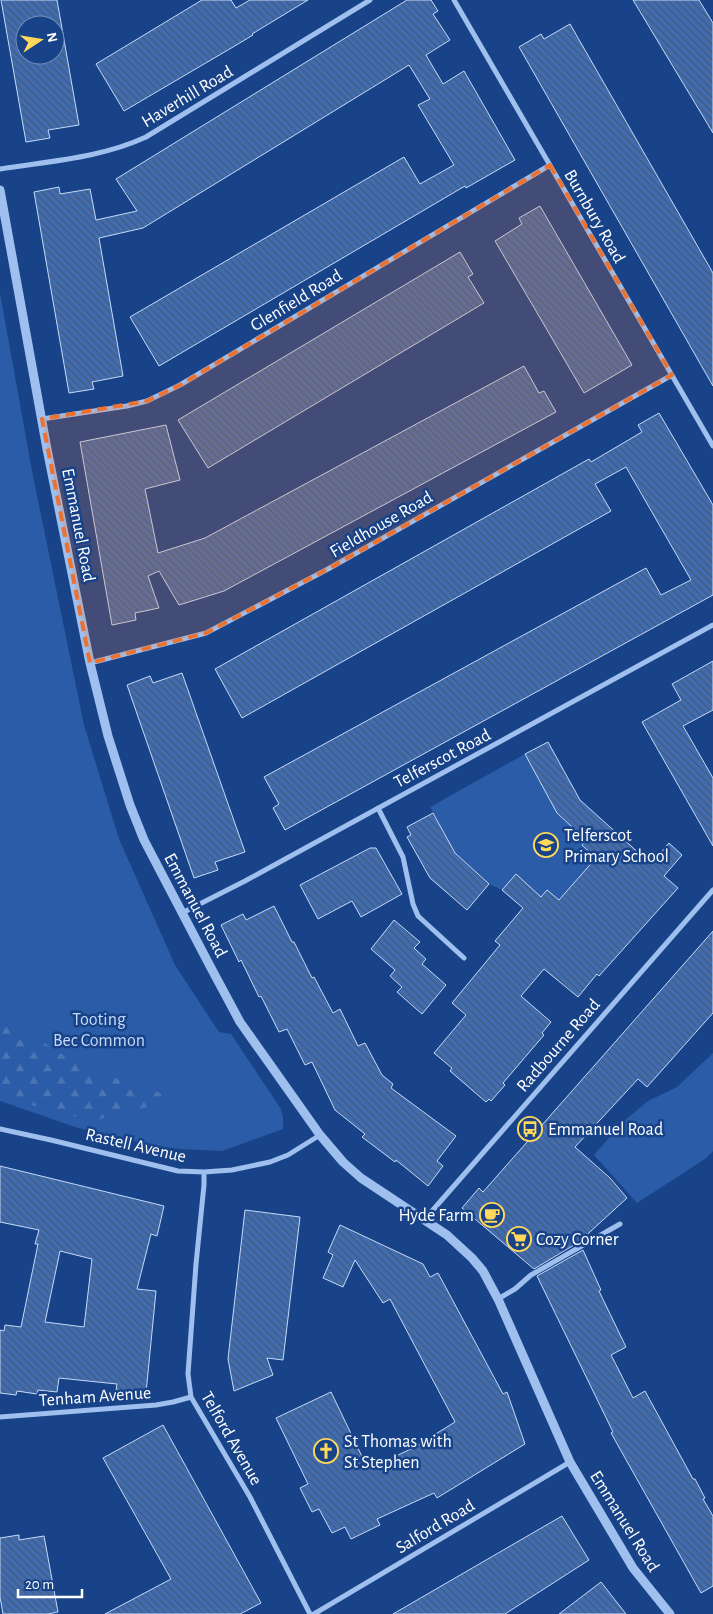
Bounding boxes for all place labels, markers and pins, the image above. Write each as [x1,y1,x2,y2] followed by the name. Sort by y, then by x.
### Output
[564,827,669,866] place label: Telferscot Primary School
[533,832,559,858] school or university icon: Telferscot Primary School
[517,1116,543,1142] bus stop icon: Emmanuel Road
[548,1121,663,1139] place label: Emmanuel Road
[479,1202,505,1228] cafe icon: Hyde Farm
[399,1207,474,1225] place label: Hyde Farm
[506,1226,532,1252] supermarket icon: Cozy Corner
[536,1231,619,1249] place label: Cozy Corner
[344,1433,452,1472] place label: St Thomas with St Stephen
[313,1438,339,1464] church icon: St Thomas with St Stephen

